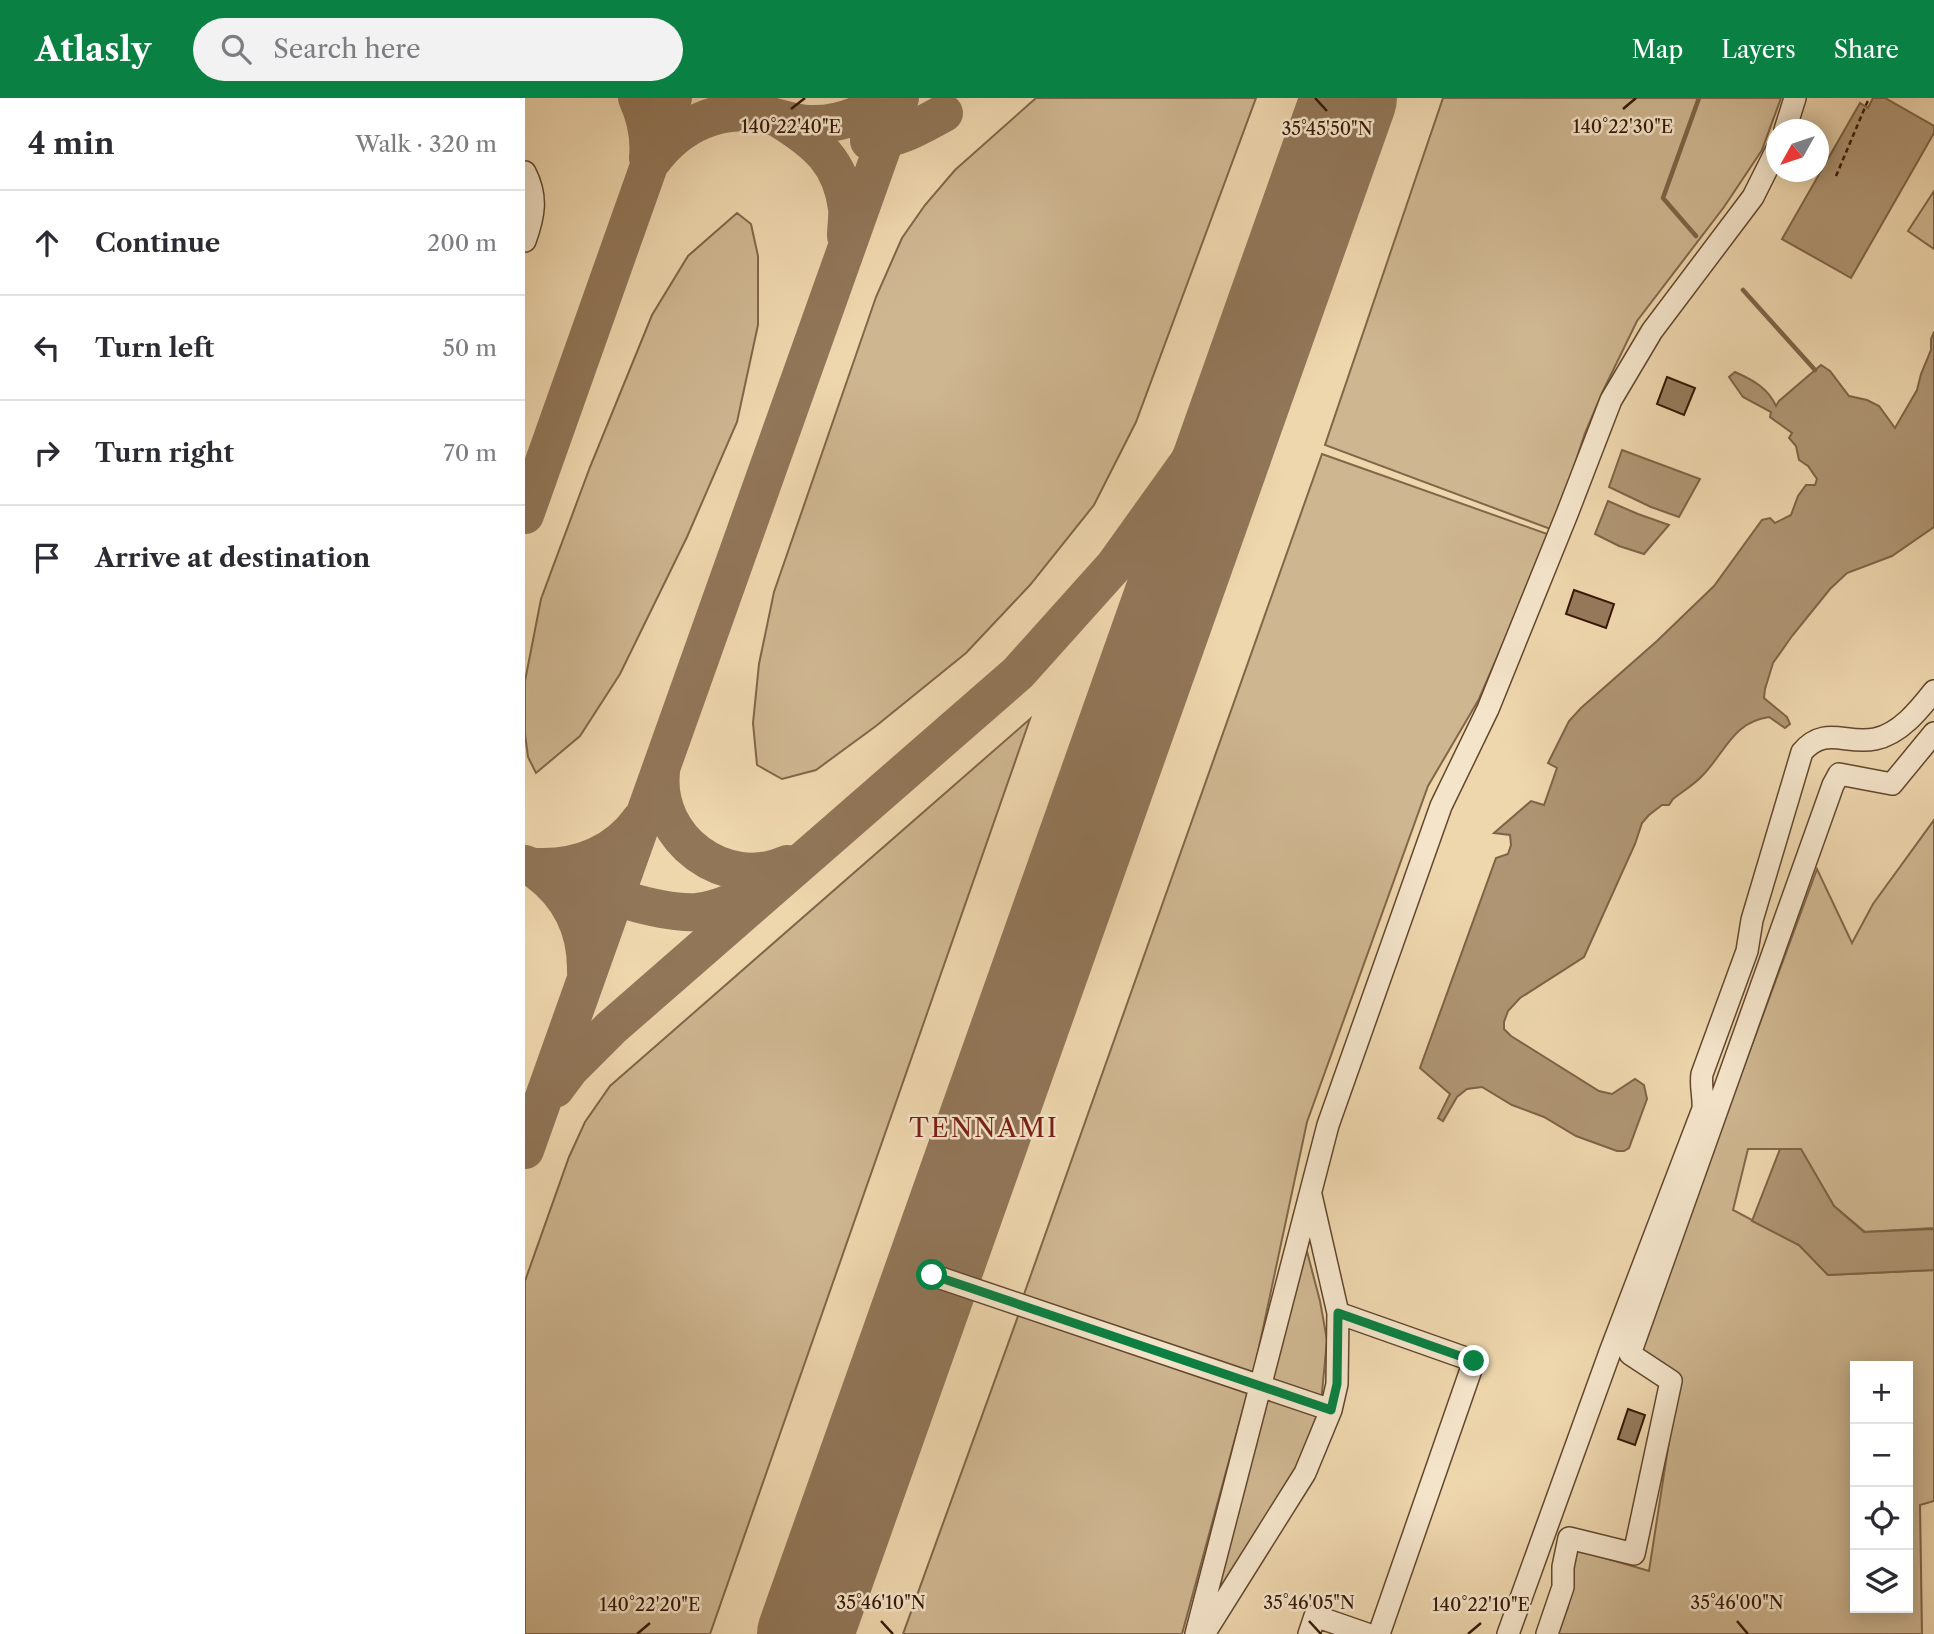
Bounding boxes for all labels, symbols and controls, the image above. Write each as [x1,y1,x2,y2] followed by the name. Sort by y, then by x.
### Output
[193,18,683,81] search box
[35,29,151,70] text: Atlasly
[217,30,255,68] icon: search
[273,33,420,65] text: Search here
[1632,35,1683,64] text: Map
[1721,35,1796,64] text: Layers
[1834,35,1899,64] text: Share
[741,116,841,138] text: 140°22'40"E
[1573,116,1673,138] text: 140°22'30"E
[1281,118,1373,140] text: 35°45'50"N
[1766,119,1829,182] north arrow
[28,125,114,162] text: 4 min
[355,130,497,158] text: Walk · 320 m
[28,224,66,262] icon: ahead
[95,227,220,259] text: Continue
[427,229,497,257] text: 200 m
[28,329,66,367] icon: left
[95,332,214,364] text: Turn left
[442,334,497,362] text: 50 m
[28,434,66,472] icon: right
[95,437,234,469] text: Turn right
[444,439,497,467] text: 70 m
[28,539,66,577] icon: arrive
[95,542,370,574] text: Arrive at destination
[909,1112,1059,1144] district label: TENNAMI
[916,1259,947,1290] route start
[1458,1345,1489,1376] route end
[1850,1361,1913,1613] map controls
[1850,1361,1913,1424] button: +
[1850,1424,1913,1487] button: −
[1850,1487,1913,1550] button: locate
[1850,1550,1913,1613] button: layers
[836,1592,926,1614] text: 35°46'10"N
[1263,1592,1355,1614] text: 35°46'05"N
[1690,1592,1784,1614] text: 35°46'00"N
[600,1594,700,1616] text: 140°22'20"E
[1432,1594,1530,1616] text: 140°22'10"E

